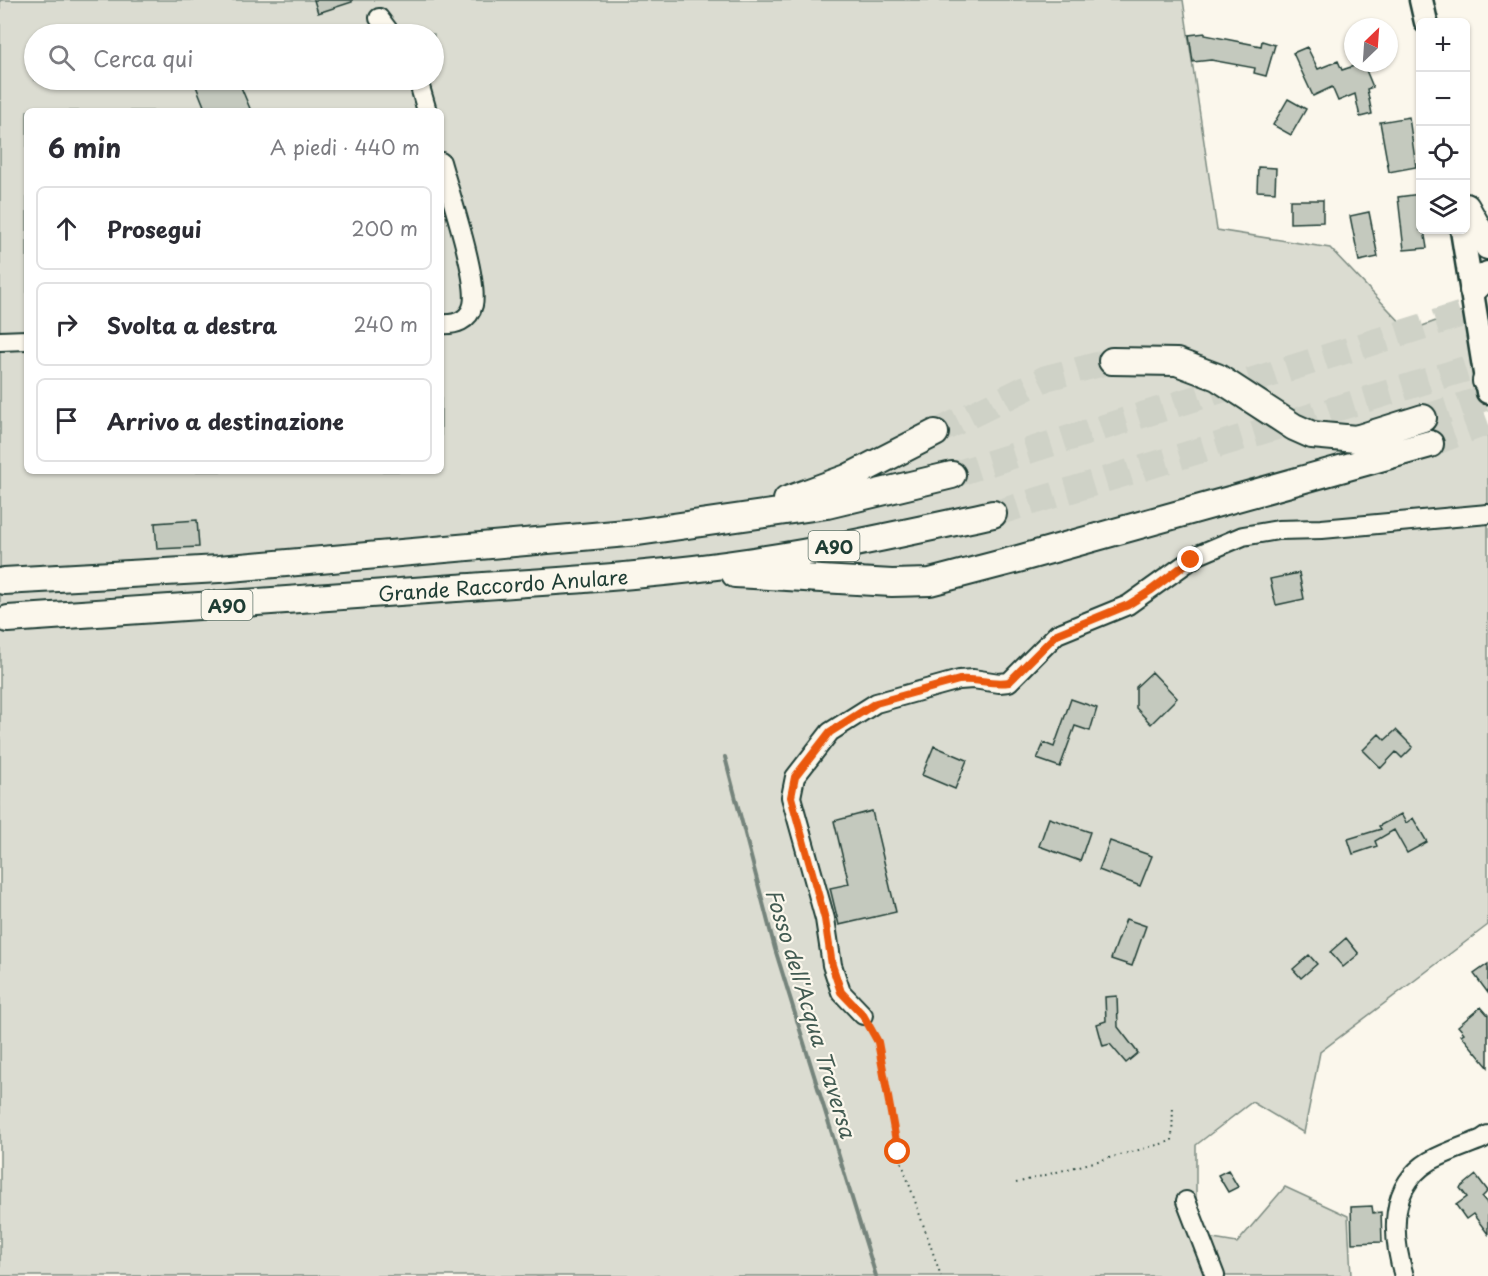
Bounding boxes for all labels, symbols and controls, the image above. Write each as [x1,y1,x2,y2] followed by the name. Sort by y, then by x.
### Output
[1344,18,1398,72] north arrow
[1416,18,1470,234] map controls
[1416,18,1470,72] button: +
[24,24,444,90] search box
[45,41,78,74] icon: search
[93,41,193,74] text: Cerca qui
[1416,72,1470,126] button: −
[1416,126,1470,180] button: locate
[48,128,121,167] text: 6 min
[270,132,420,162] text: A piedi · 440 m
[1416,180,1470,234] button: layers
[50,212,83,245] icon: ahead
[107,212,201,245] text: Prosegui
[351,213,418,243] text: 200 m
[50,308,83,341] icon: right
[107,308,277,341] text: Svolta a destra
[353,309,418,339] text: 240 m
[50,404,83,437] icon: arrive
[107,404,344,437] text: Arrivo a destinazione
[808,531,860,561] road number: A90
[1177,546,1203,572] route end
[377,561,629,609] street label: Grande Raccordo Anulare
[202,590,252,620] road number: A90
[759,885,865,1142] water label: Fosso dell'Acqua Traversa
[884,1138,910,1164] route start

